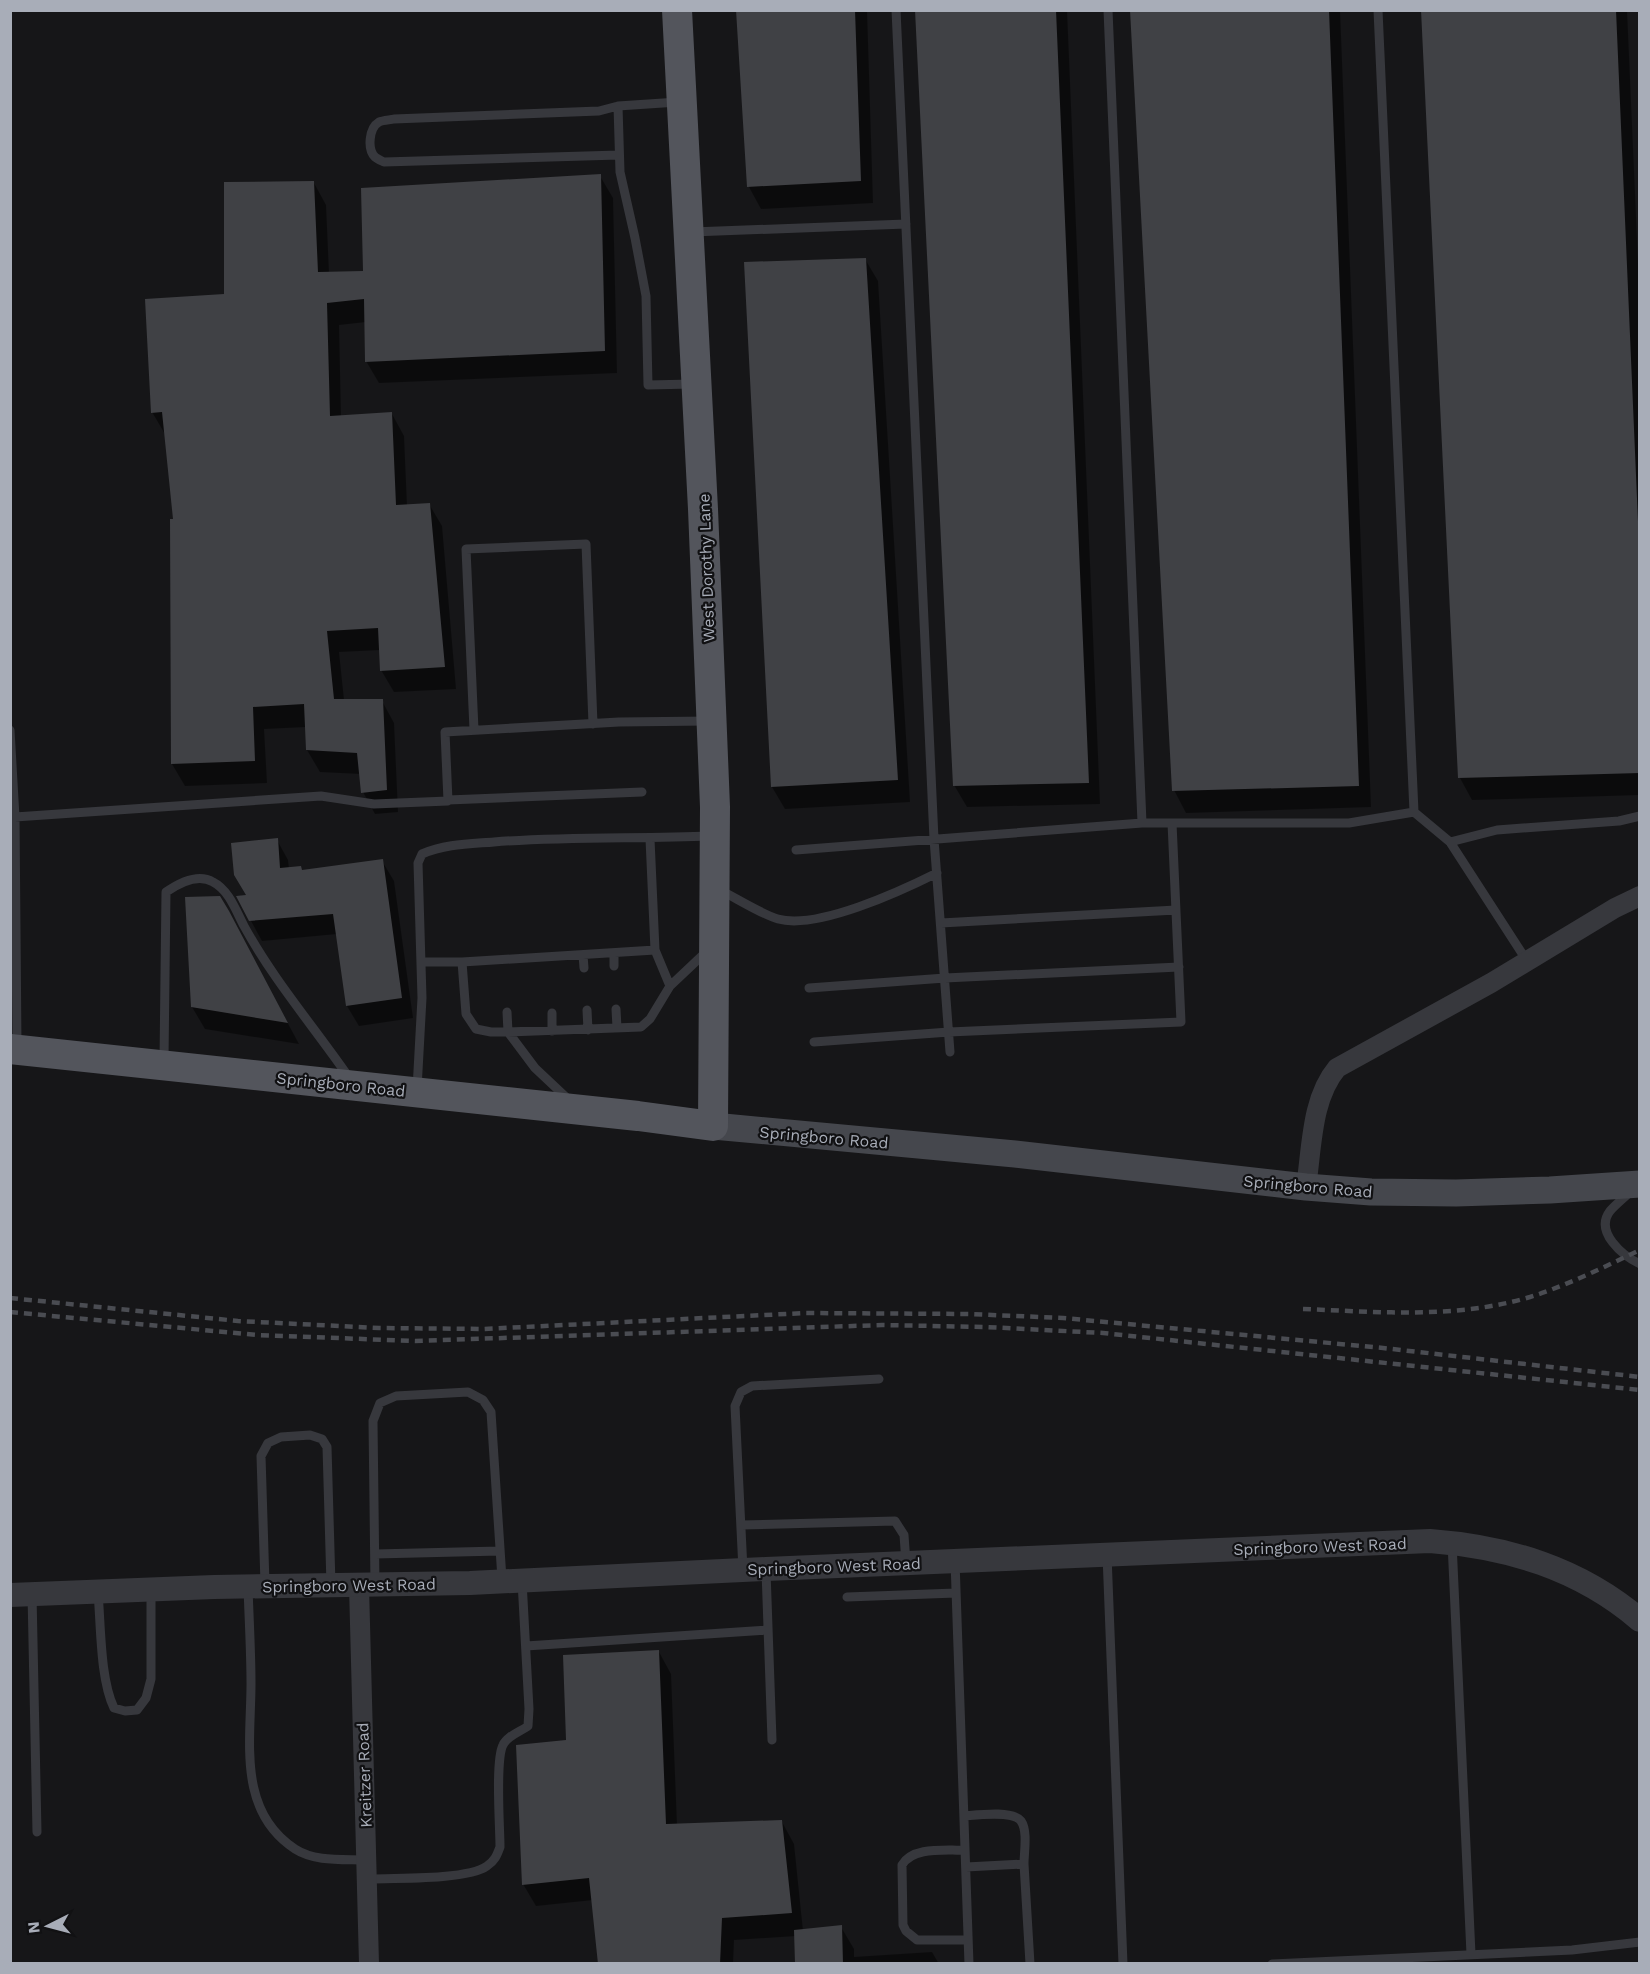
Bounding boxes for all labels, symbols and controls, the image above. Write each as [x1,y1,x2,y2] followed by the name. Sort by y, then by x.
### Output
[694,493,719,643] street label: West Dorothy Lane
[276,1068,406,1101] street label: Springboro Road
[759,1122,889,1153] street label: Springboro Road
[1243,1171,1373,1202] street label: Springboro Road
[1233,1534,1407,1559] street label: Springboro West Road
[747,1554,921,1579] street label: Springboro West Road
[262,1574,436,1597] street label: Springboro West Road
[353,1722,376,1828] street label: Kreitzer Road
[18,1896,78,1956] north arrow
[24,1921,44,1934] text: N

